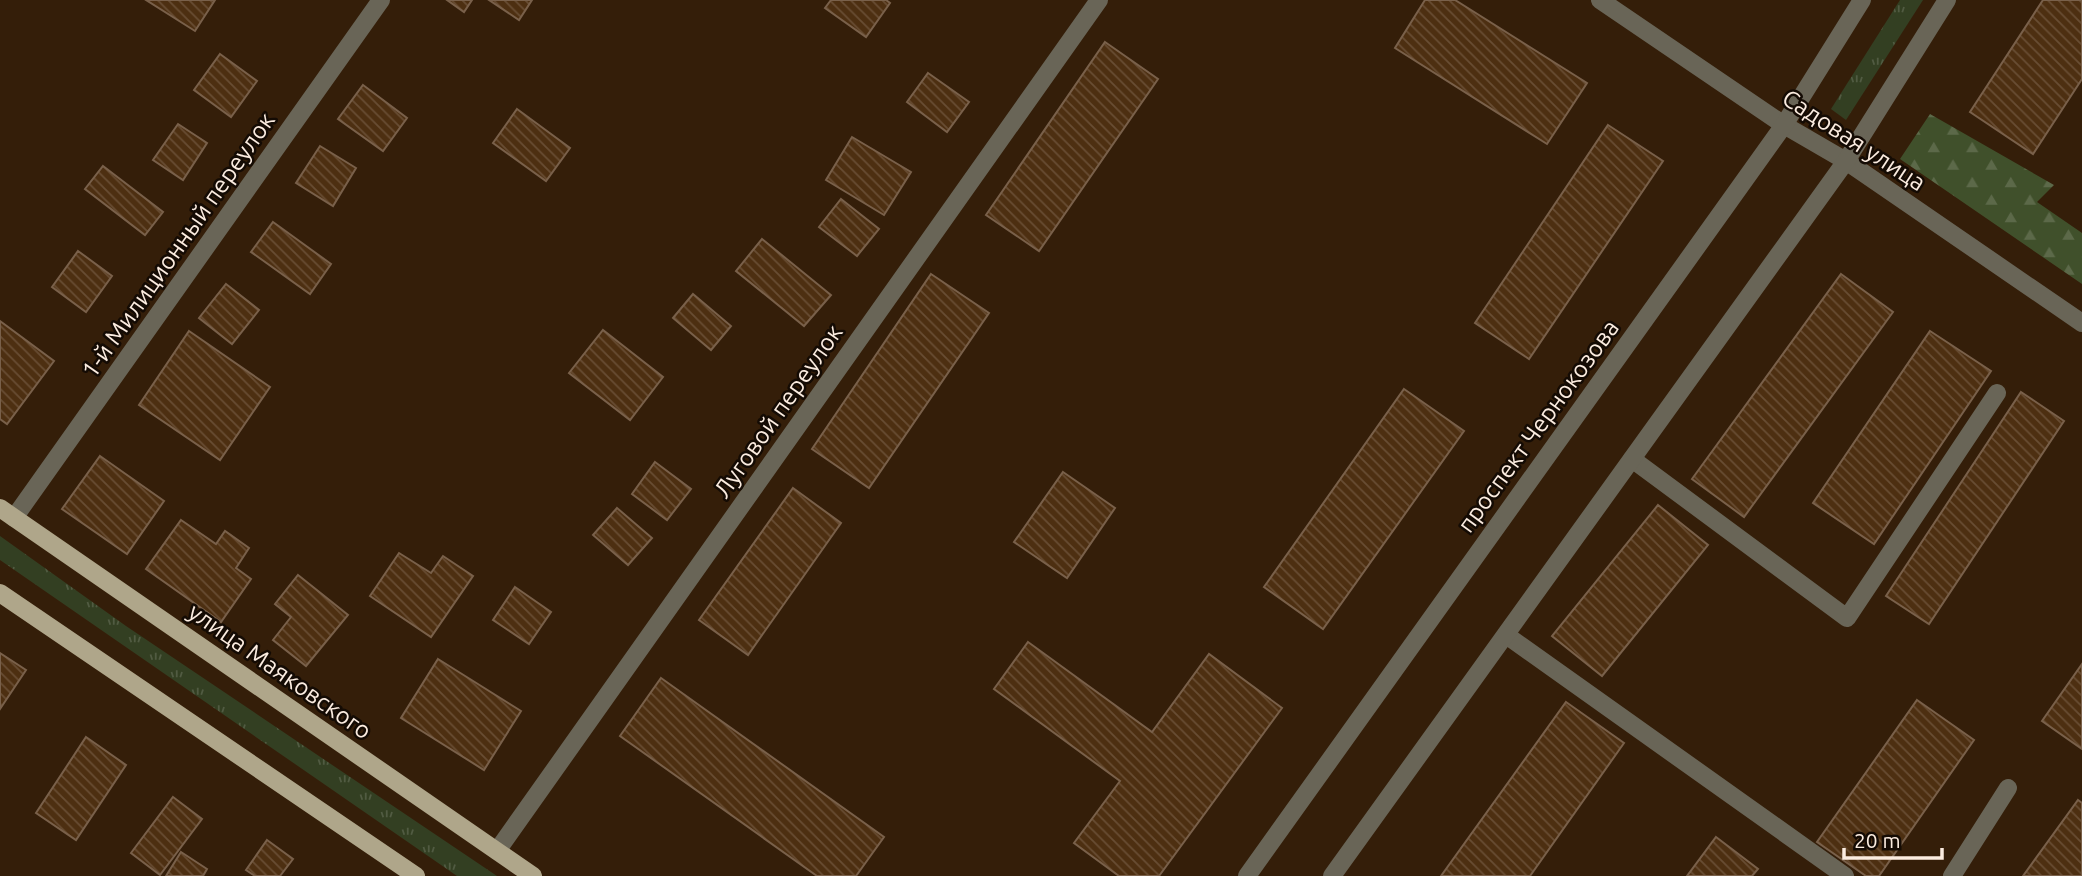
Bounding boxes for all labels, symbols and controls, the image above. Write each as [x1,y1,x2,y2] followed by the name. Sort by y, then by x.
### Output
[1778,84,1930,196] street label: Садовая улица
[76,107,280,383] street label: 1-й Милиционный переулок
[1452,315,1624,537] street label: проспект Чернокозова
[708,319,848,503] street label: Луговой переулок
[183,598,377,744] street label: улица Маяковского
[1844,816,1942,860] scale bar
[1854,828,1901,852] text: 20 m

